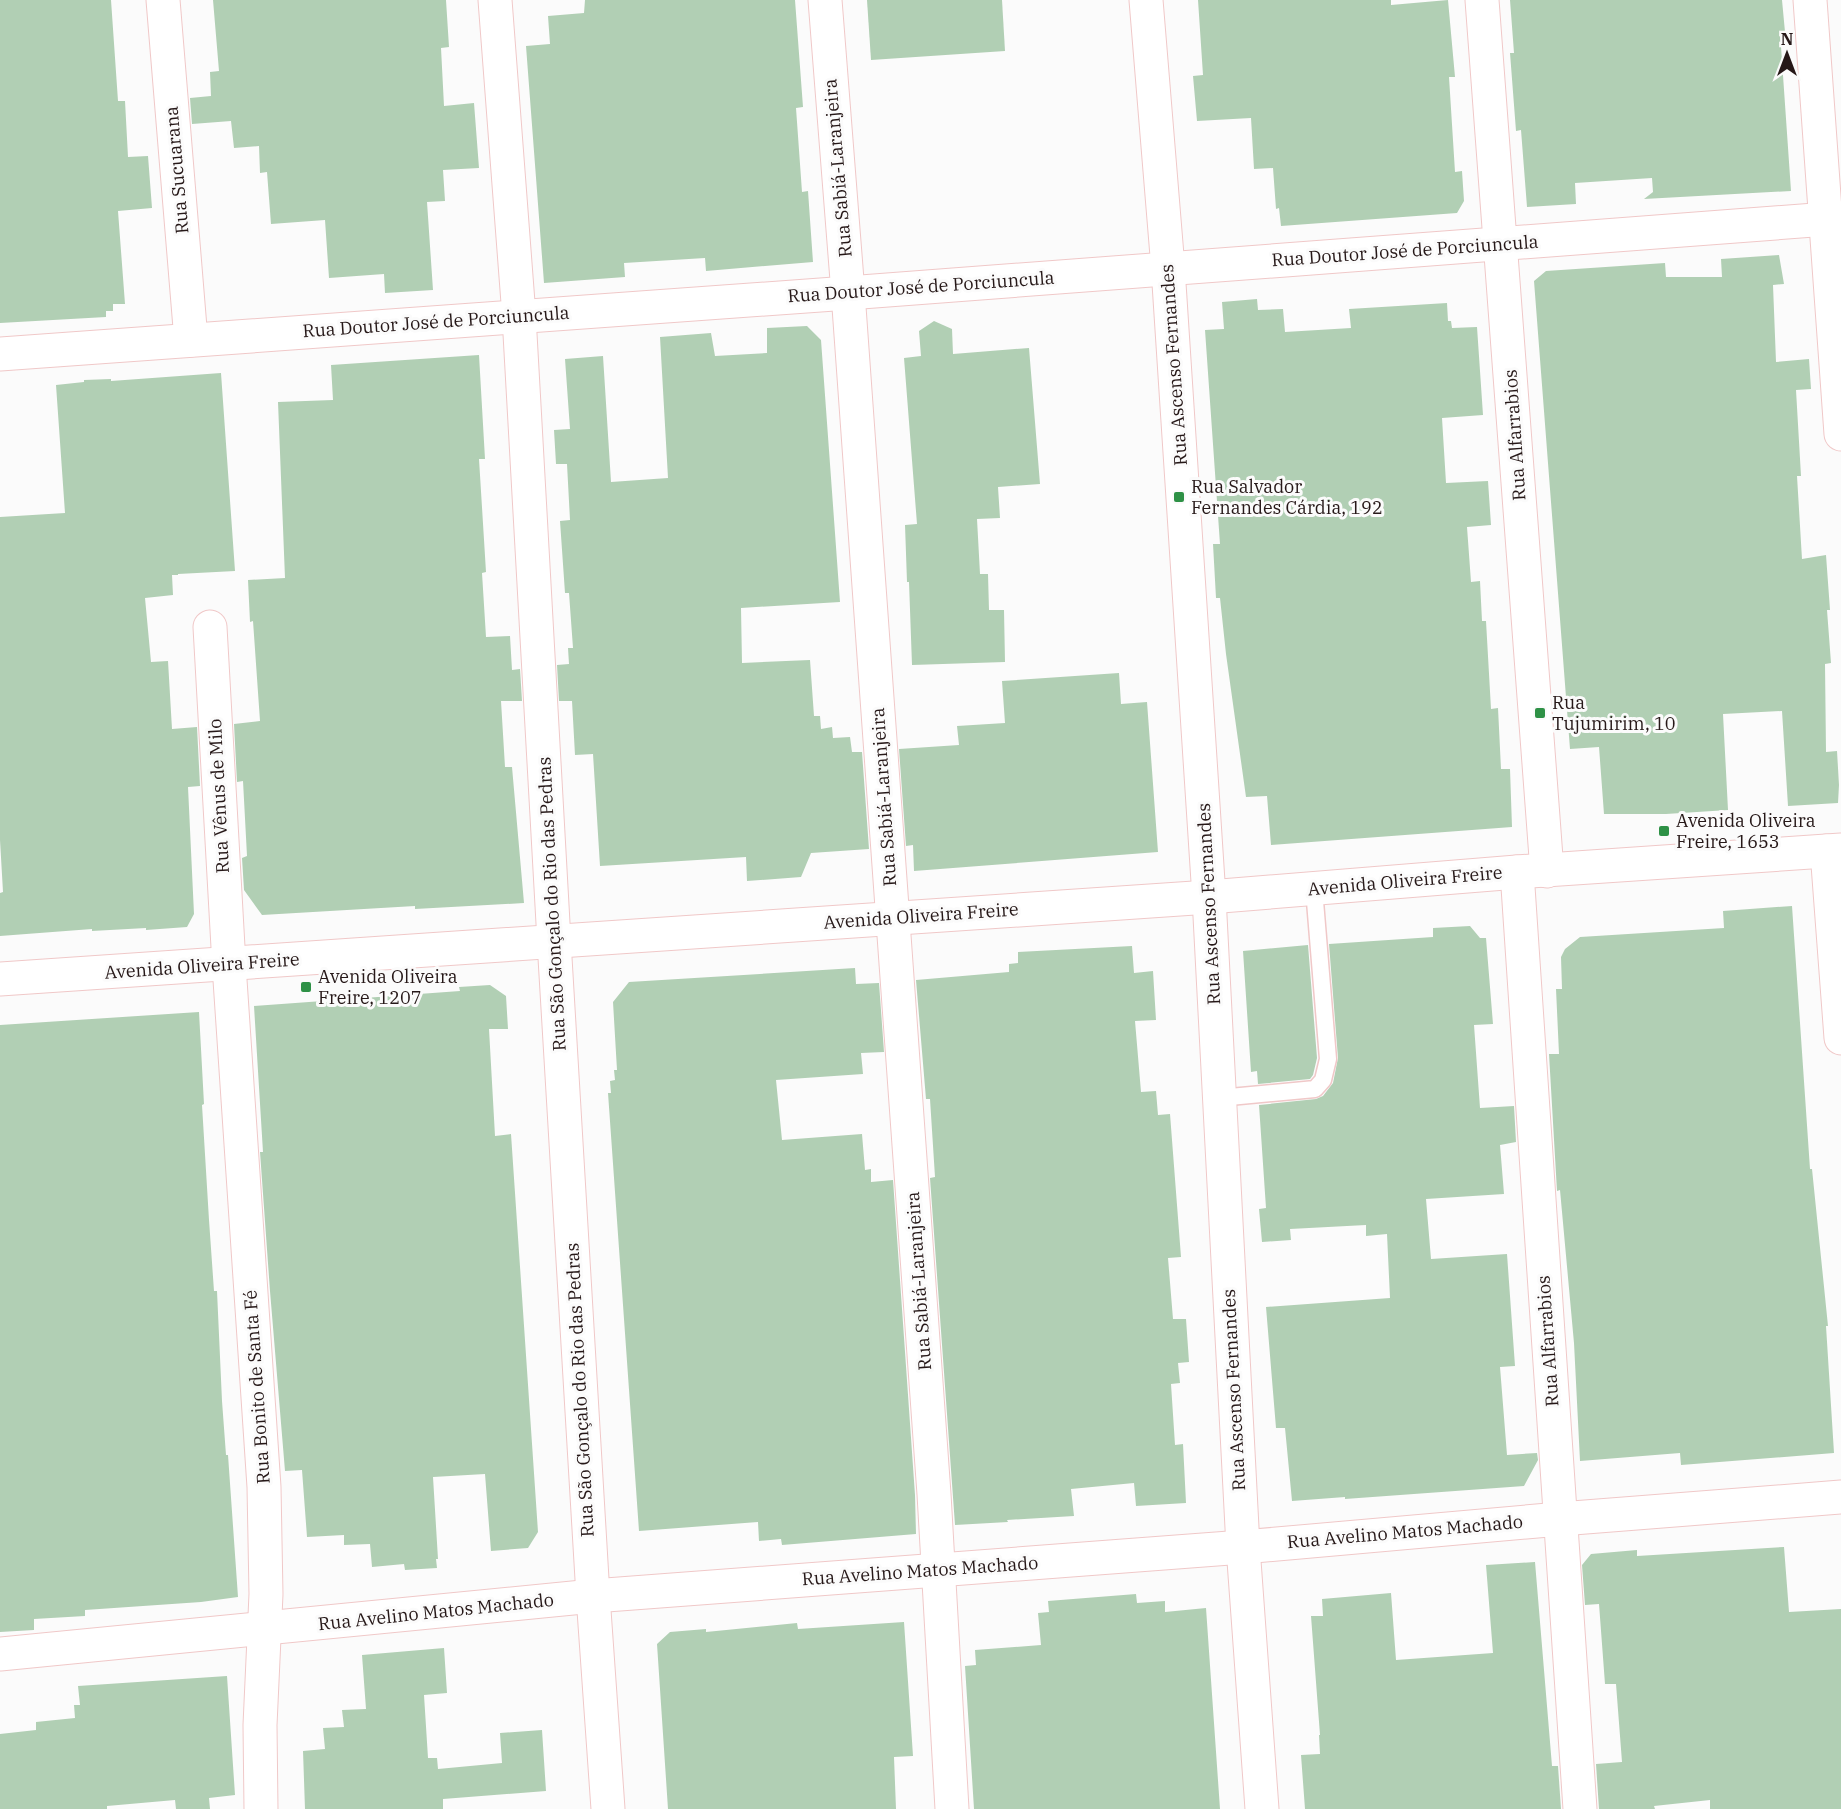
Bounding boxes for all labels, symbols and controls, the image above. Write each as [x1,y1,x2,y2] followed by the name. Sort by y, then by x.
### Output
[1757,24,1817,84] north arrow
[1781,29,1793,49] text: N
[818,78,857,258] street label: Rua Sabiá-Laranjeira
[159,105,194,235] street label: Rua Sucuarana
[1271,230,1539,271] street label: Rua Doutor José de Porciuncula
[1155,263,1192,467] street label: Rua Ascenso Fernandes
[787,266,1055,307] street label: Rua Doutor José de Porciuncula
[302,301,570,342] street label: Rua Doutor José de Porciuncula
[1498,369,1531,502] street label: Rua Alfarrabios
[1191,475,1383,519] place label: Rua Salvador Fernandes Cárdia, 192
[1172,490,1186,504] marker: Rua Salvador Fernandes Cárdia, 192
[1552,691,1676,735] place label: Rua Tujumirim, 10
[1533,706,1547,720] marker: Rua Tujumirim, 10
[866,707,901,887] street label: Rua Sabiá-Laranjeira
[203,718,234,874] street label: Rua Vênus de Milo
[532,756,571,1052] street label: Rua São Gonçalo do Rio das Pedras
[1192,803,1225,1006] street label: Rua Ascenso Fernandes
[1676,809,1816,853] place label: Avenida Oliveira Freire, 1653
[1657,824,1671,838] marker: Avenida Oliveira Freire, 1653
[1307,861,1503,900] street label: Avenida Oliveira Freire
[823,897,1019,934] street label: Avenida Oliveira Freire
[104,947,300,984] street label: Avenida Oliveira Freire
[318,965,458,1009] place label: Avenida Oliveira Freire, 1207
[299,980,313,994] marker: Avenida Oliveira Freire, 1207
[901,1191,936,1371] street label: Rua Sabiá-Laranjeira
[560,1242,599,1538] street label: Rua São Gonçalo do Rio das Pedras
[1531,1275,1564,1408] street label: Rua Alfarrabios
[238,1289,275,1485] street label: Rua Bonito de Santa Fé
[1217,1289,1250,1492] street label: Rua Ascenso Fernandes
[1286,1510,1524,1553] street label: Rua Avelino Matos Machado
[801,1551,1039,1590] street label: Rua Avelino Matos Machado
[317,1588,555,1635] street label: Rua Avelino Matos Machado

